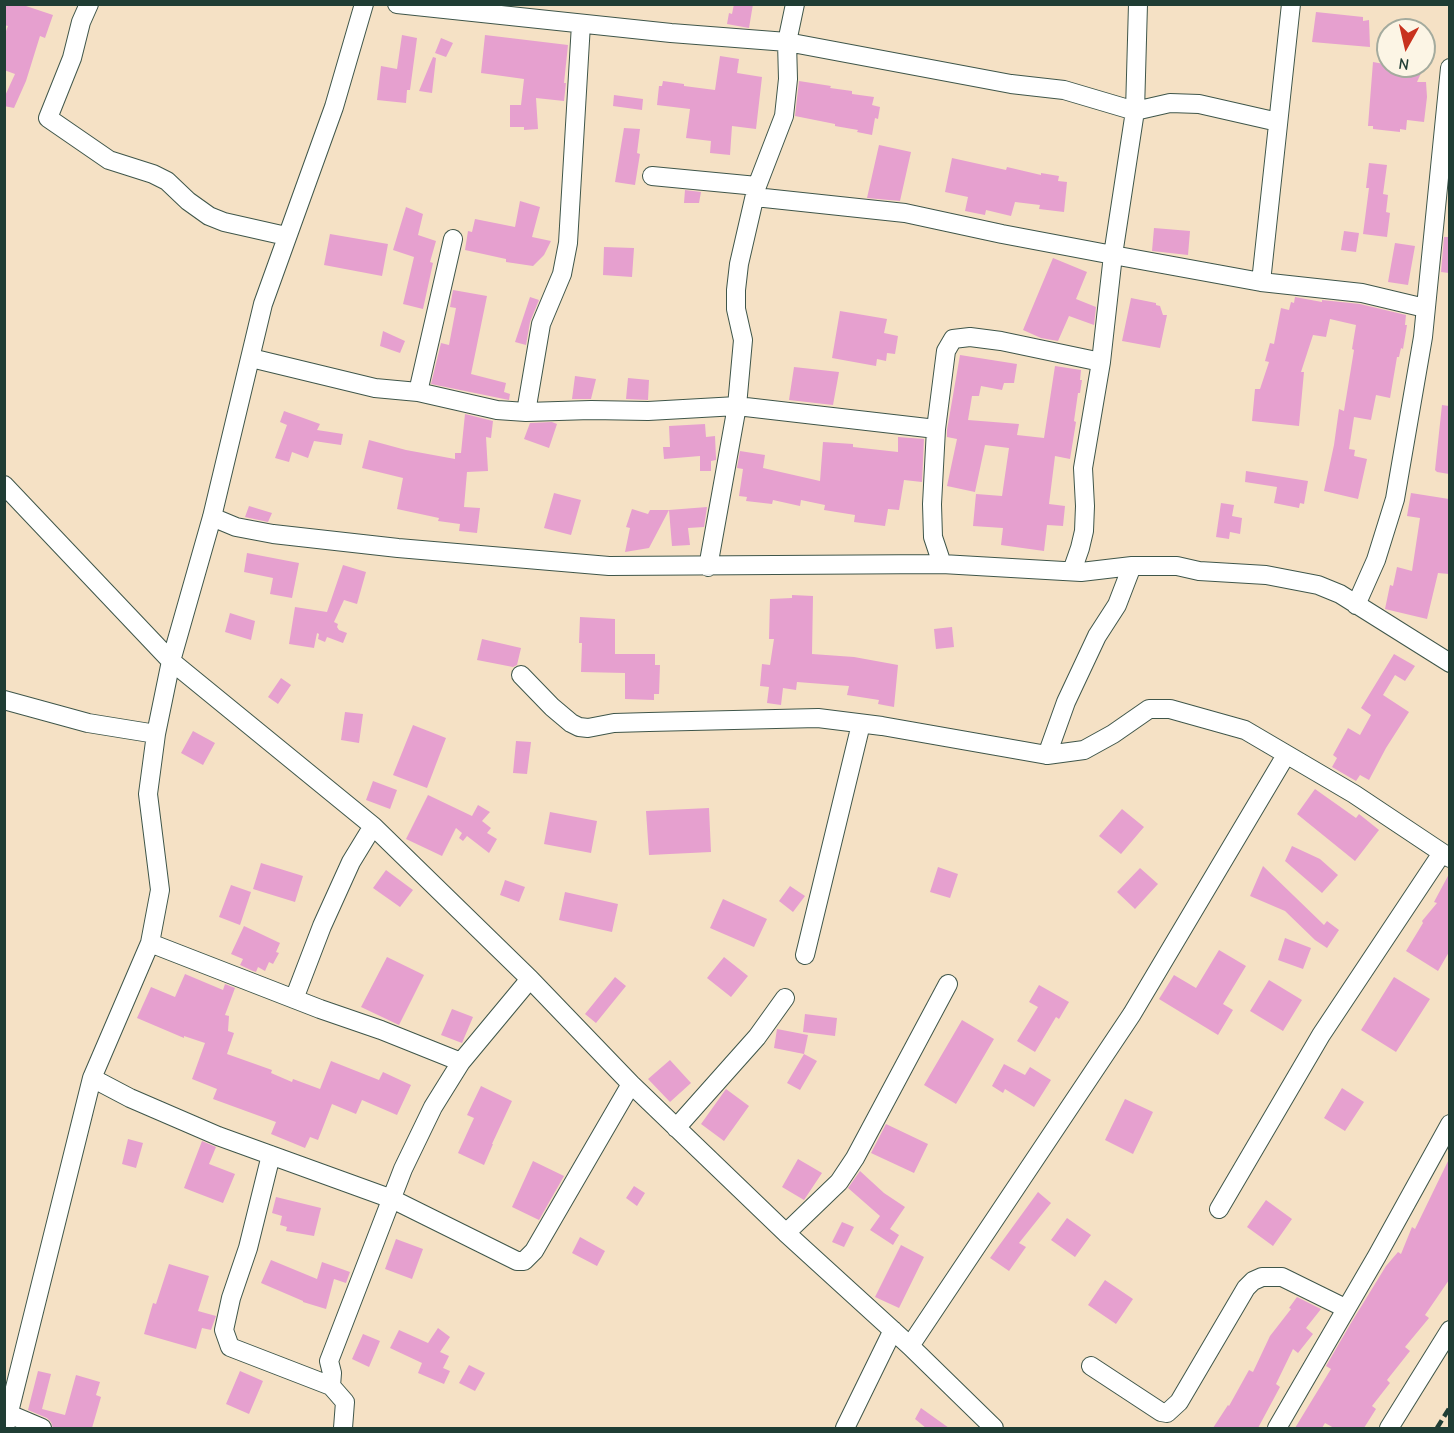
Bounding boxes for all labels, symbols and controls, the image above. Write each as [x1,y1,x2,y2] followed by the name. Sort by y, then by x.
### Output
[1376,18,1436,78] north arrow
[1397,54,1410,73] text: N

